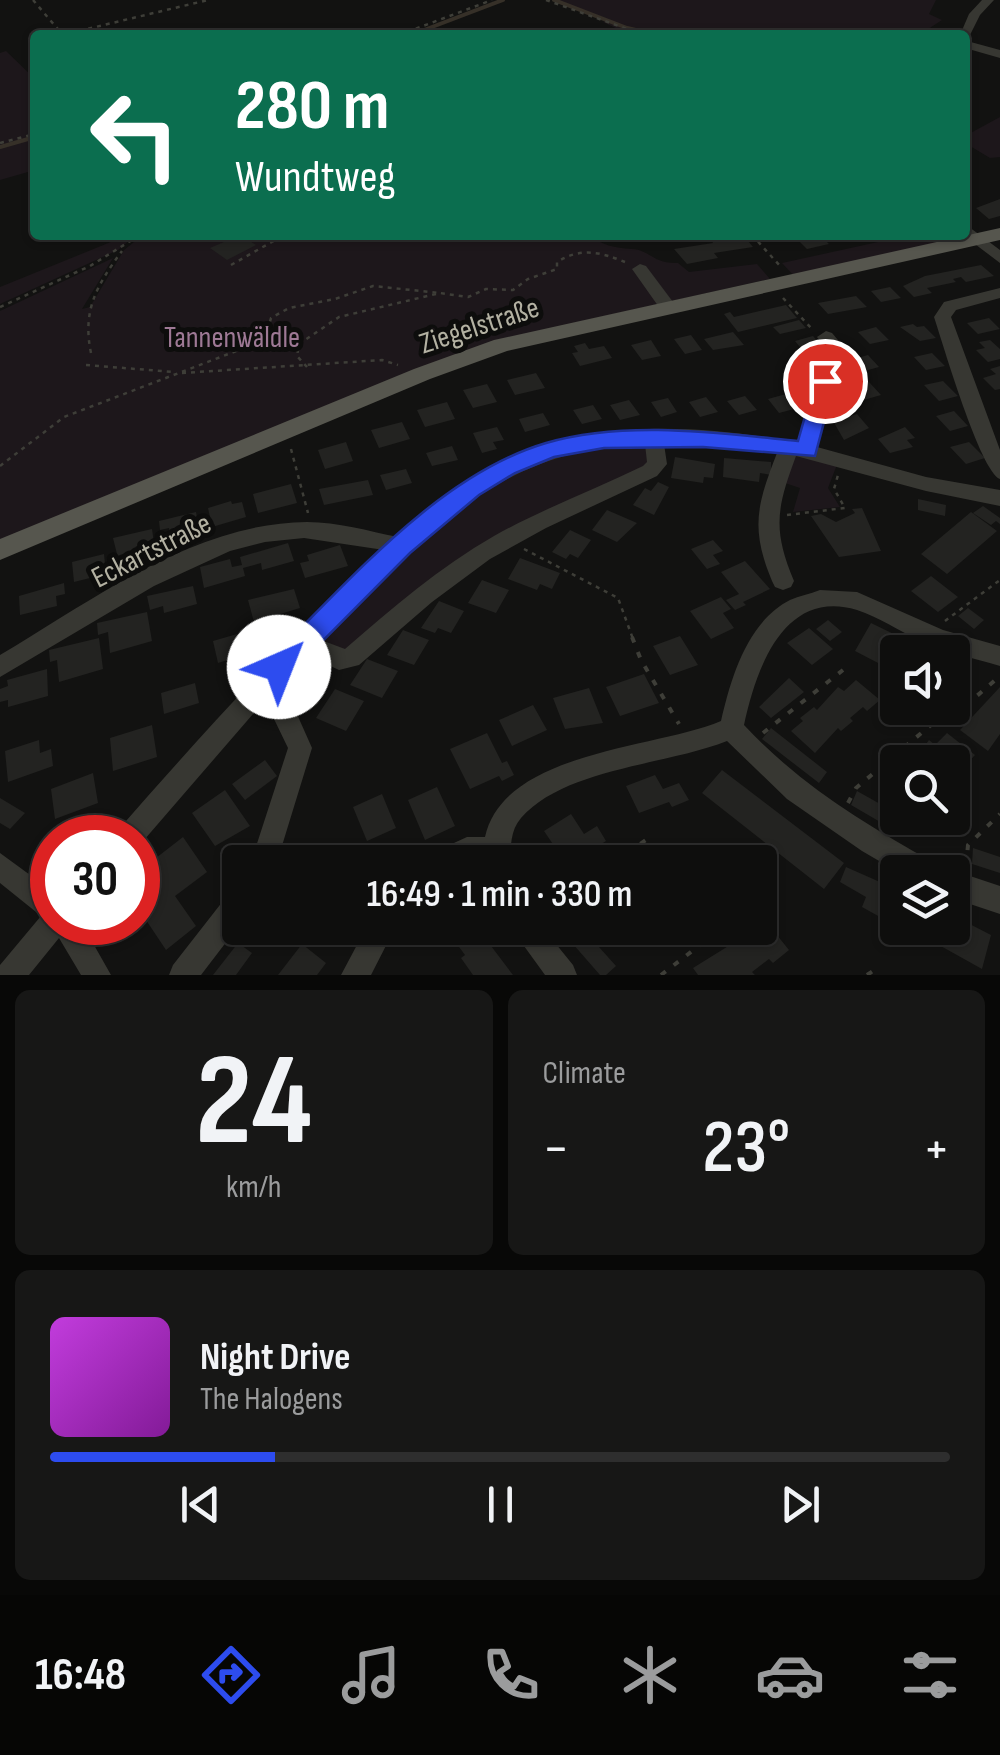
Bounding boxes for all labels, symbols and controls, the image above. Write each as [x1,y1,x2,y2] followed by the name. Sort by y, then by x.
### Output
[235,65,389,149] text: 280 m
[70,70,200,200] icon: left
[235,150,396,205] text: Wundtweg
[415,290,544,362] street label: Ziegelstraße
[164,320,300,356] park label: Tannenwäldle
[783,339,868,424] pin
[798,354,853,409] icon: arrive
[86,505,217,596] street label: Eckartstraße
[227,615,331,719] position arrow
[880,635,970,945] map controls
[880,635,970,725] button: sound
[880,745,970,835] button: search
[30,815,160,945] speed limit sign: 30
[880,855,970,945] button: layers
[367,872,632,917] text: 16:49 · 1 min · 330 m
[195,1025,312,1181] text: 24
[543,1054,626,1093] text: Climate
[702,1103,790,1194] text: 23°
[543,1116,569,1183] text: −
[923,1116,950,1183] text: +
[226,1168,281,1207] text: km/h
[200,1335,351,1380] text: Night Drive
[200,1380,343,1419] text: The Halogens
[173,1477,228,1532] icon: previous
[473,1477,528,1532] icon: pause
[773,1477,828,1532] icon: next
[196,1640,266,1710] icon: directions
[336,1640,406,1710] icon: music
[476,1640,546,1710] icon: phone
[615,1640,685,1710] icon: climate
[755,1640,825,1710] icon: car
[895,1640,965,1710] icon: filters
[35,1648,126,1703] text: 16:48

